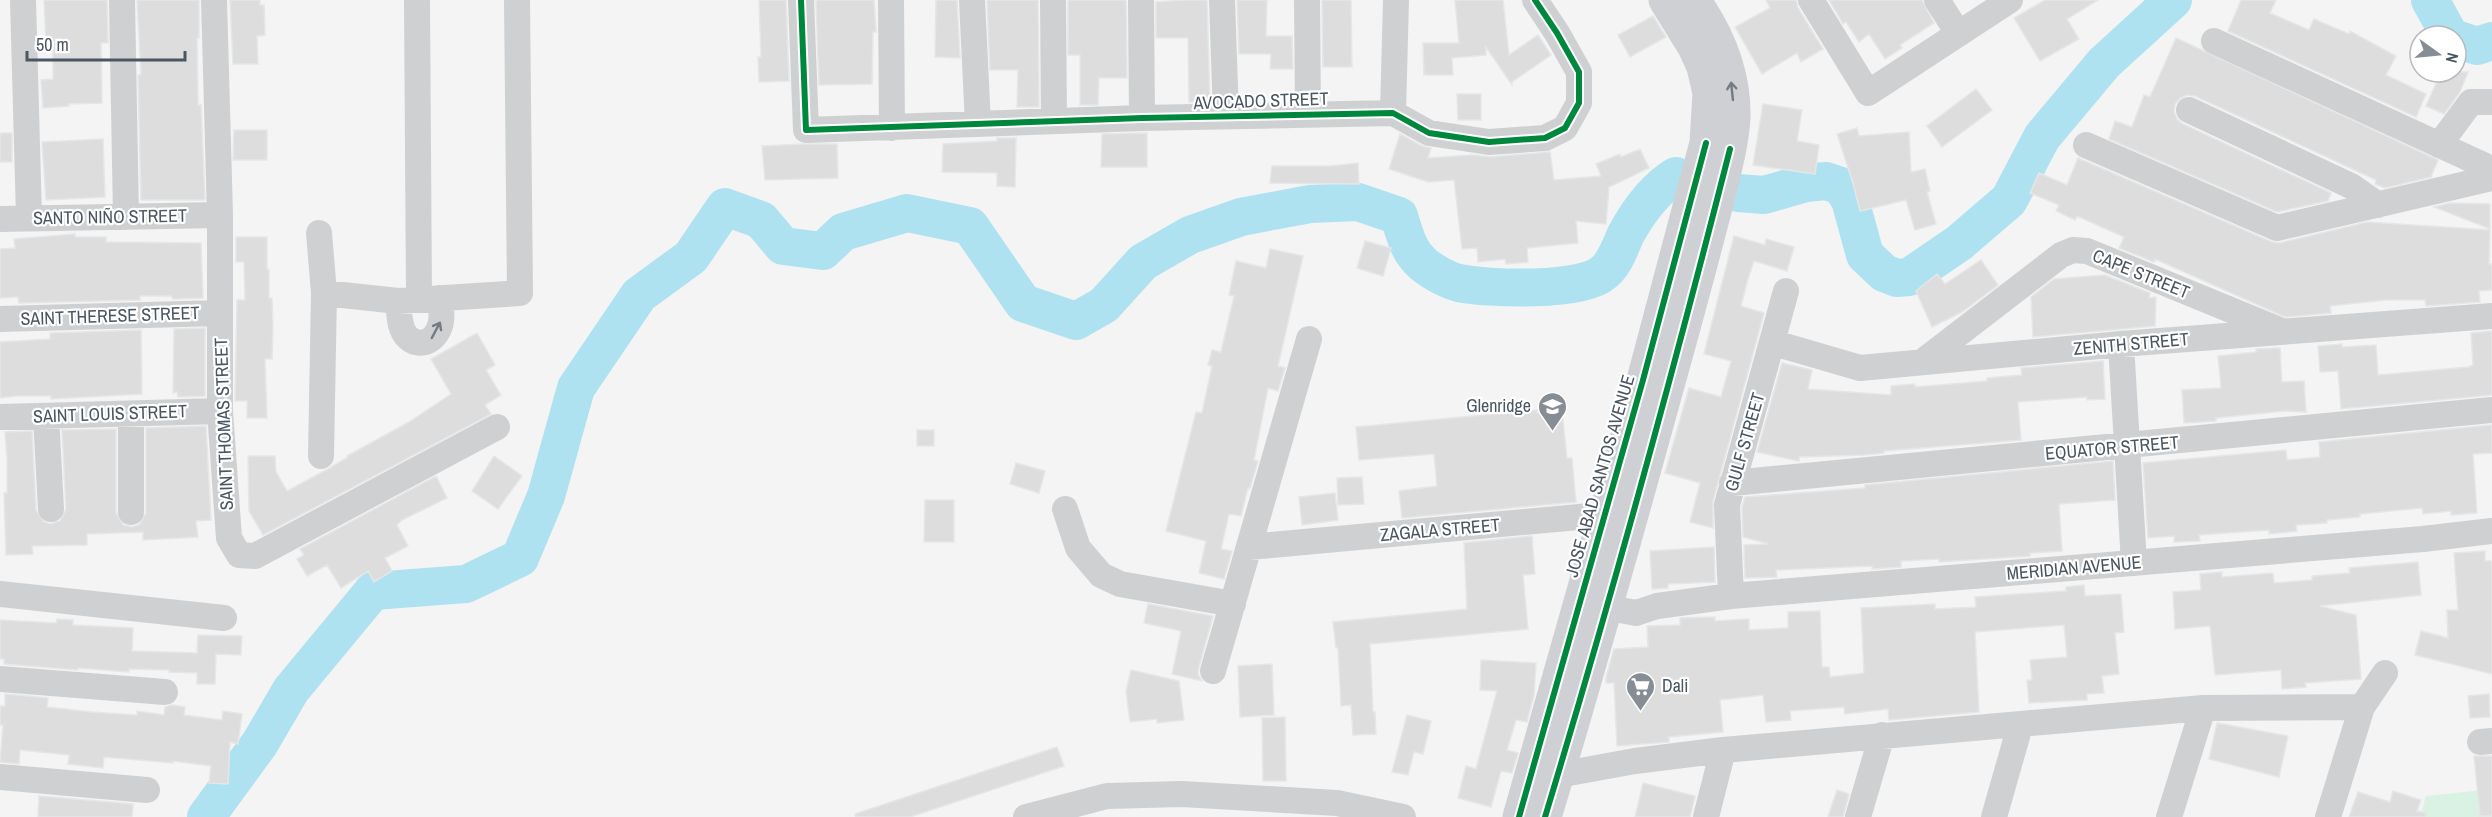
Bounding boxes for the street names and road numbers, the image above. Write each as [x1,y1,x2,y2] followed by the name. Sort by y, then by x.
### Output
[1192,86,1329,115] street label: AVOCADO STREET
[33,203,187,230] street label: SANTO NIÑO STREET
[2089,243,2193,304] street label: CAPE STREET
[20,300,200,331] street label: SAINT THERESE STREET
[2072,326,2190,361] street label: ZENITH STREET
[208,337,239,511] street label: SAINT THOMAS STREET
[1559,372,1640,580] street label: JOSE ABAD SANTOS AVENUE
[1718,390,1771,494] street label: GULF STREET
[33,398,187,429] street label: SAINT LOUIS STREET
[2044,429,2180,466] street label: EQUATOR STREET
[1379,512,1501,547] street label: ZAGALA STREET
[2006,549,2142,586] street label: MERIDIAN AVENUE

